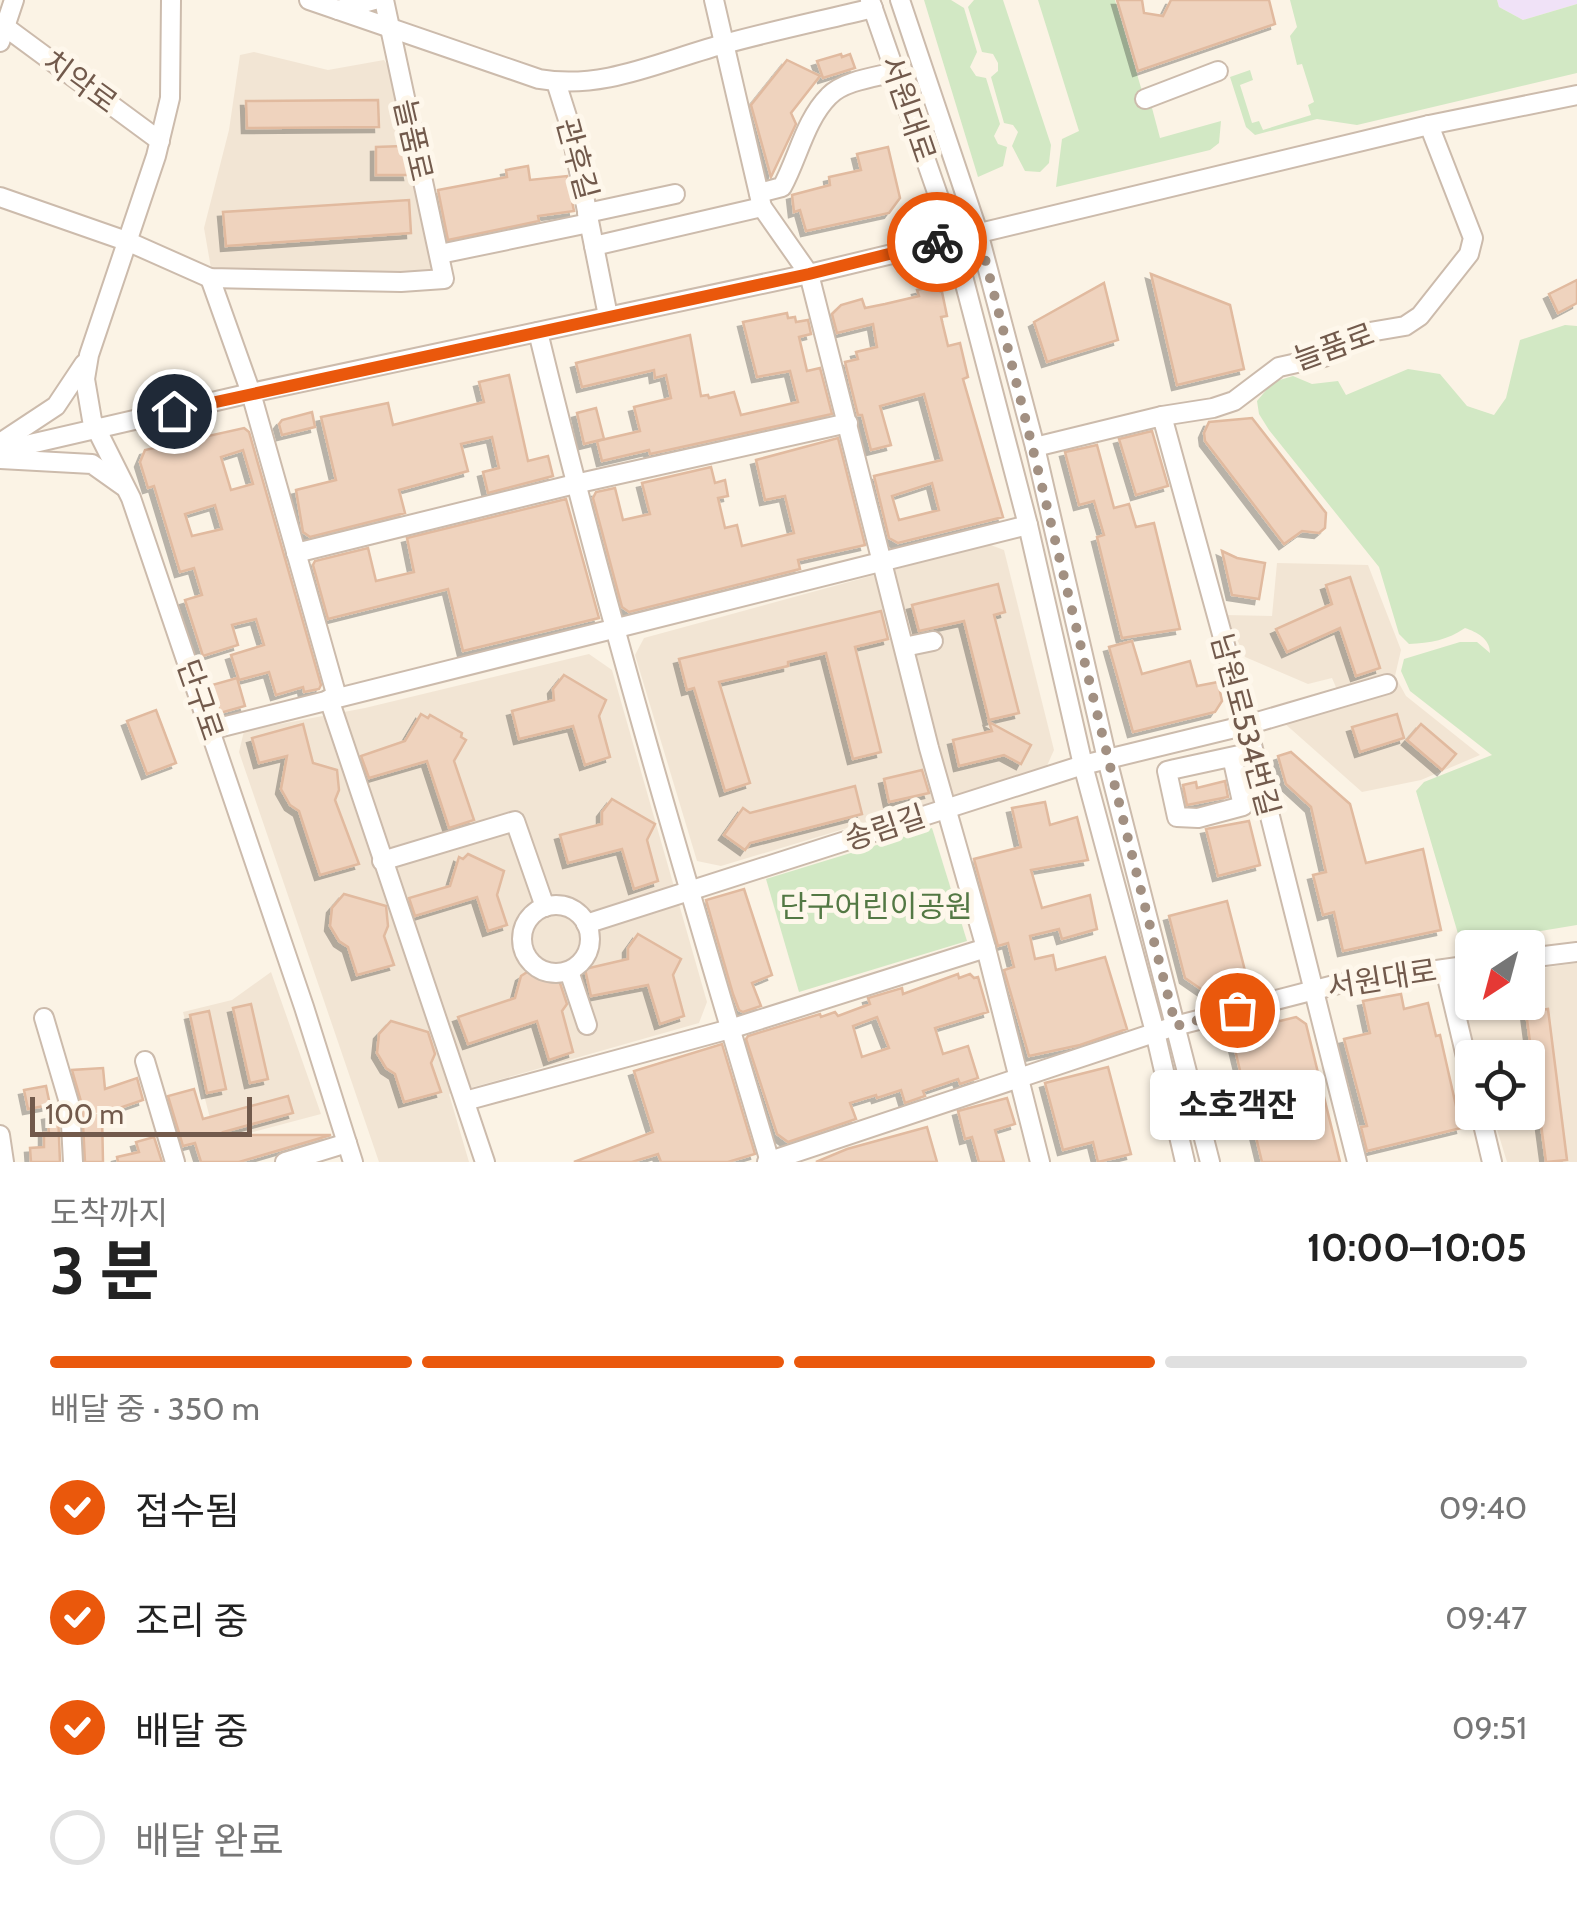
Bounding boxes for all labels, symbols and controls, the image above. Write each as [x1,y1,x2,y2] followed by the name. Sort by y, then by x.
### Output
[36,42,125,121] street label: 치악로
[873,51,944,167] street label: 서원대로
[386,95,441,184] street label: 늘품로
[549,114,606,204] street label: 관후길
[887,192,987,292] courier
[910,215,965,270] icon: bike
[1289,315,1379,378] street label: 늘품로
[132,369,217,454] pin
[147,384,202,439] icon: home
[1203,629,1288,820] street label: 남원로534번길
[170,655,231,745] street label: 단구로
[840,797,930,858] street label: 송림길
[779,888,973,925] park label: 단구어린이공원
[1455,930,1545,1020] north arrow
[1455,930,1545,1130] map controls
[1325,952,1439,1005] street label: 서원대로
[1195,968,1280,1053] pin
[1210,983,1265,1038] icon: bag
[1455,1040,1545,1130] button: locate
[1150,1070,1324,1140] callout: 소호객잔
[1179,1085,1296,1124] text: 소호객잔
[30,1092,252,1136] scale bar
[45,1097,124,1131] text: 100 m
[50,1193,168,1232] text: 도착까지
[1307,1224,1527,1271] text: 10:00–10:05
[50,1231,159,1310] text: 3 분
[50,1389,260,1428] text: 배달 중 · 350 m
[50,1480,105,1535] icon: check
[135,1487,240,1534] text: 접수됨
[1439,1488,1527,1527] text: 09:40
[50,1590,105,1645] icon: check
[135,1597,248,1644] text: 조리 중
[1445,1598,1527,1637] text: 09:47
[50,1700,105,1755] icon: check
[135,1707,248,1754] text: 배달 중
[1452,1708,1527,1747] text: 09:51
[135,1817,283,1864] text: 배달 완료

